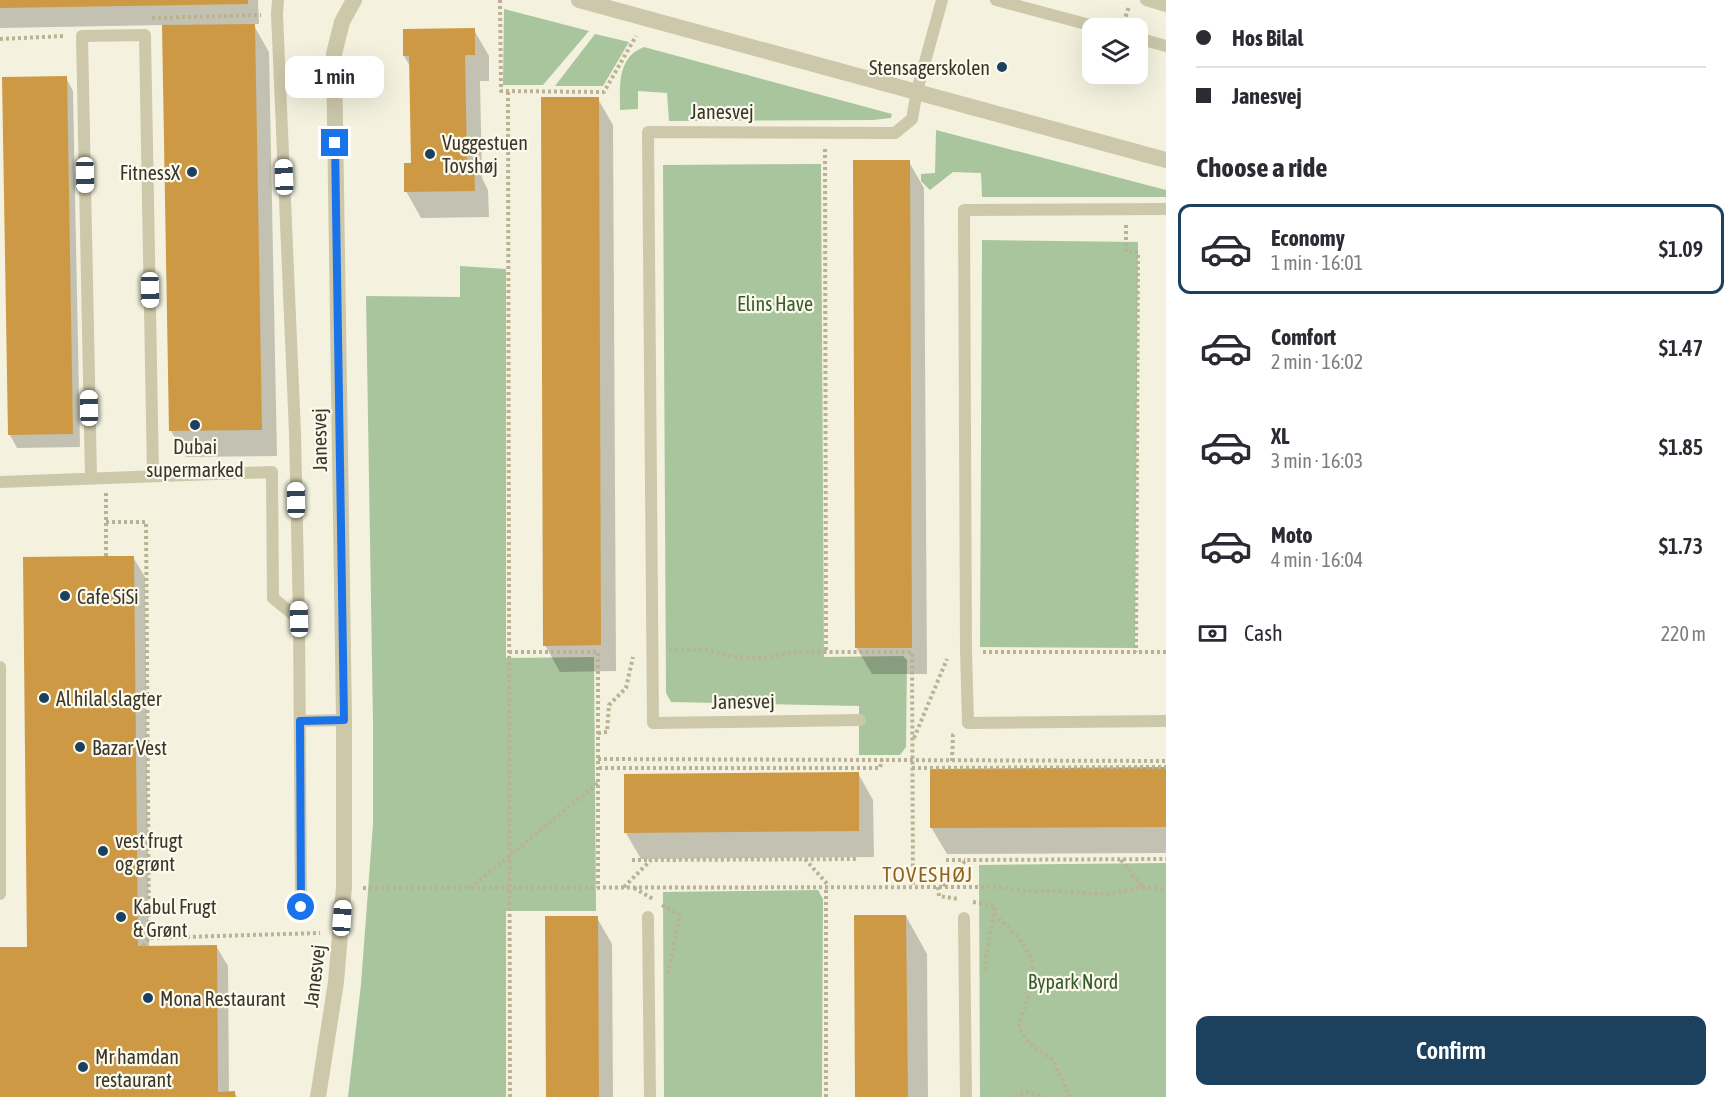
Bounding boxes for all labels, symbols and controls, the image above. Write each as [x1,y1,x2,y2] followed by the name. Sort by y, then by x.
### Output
[1082,18,1148,84] map controls
[1082,18,1148,84] button: layers
[1232,25,1303,51] text: Hos Bilal
[286,56,385,98] callout: 1 min
[869,56,990,79] place label: Stensagerskolen
[995,60,1009,74] marker: Stensagerskolen
[314,65,355,88] text: 1 min
[1232,83,1302,109] text: Janesvej
[690,100,754,123] street label: Janesvej
[321,129,348,156] route end
[442,131,528,177] place label: Vuggestuen Tovshøj
[423,147,437,161] marker: Vuggestuen Tovshøj
[1196,152,1328,183] text: Choose a ride
[76,157,94,193] car
[274,159,294,195] car
[120,161,180,184] place label: FitnessX
[185,165,199,179] marker: FitnessX
[1199,222,1253,276] icon: car
[1271,225,1345,251] text: Economy
[1659,236,1703,262] text: $1.09
[1271,251,1363,274] text: 1 min · 16:01
[141,272,159,308] car
[737,292,813,315] park label: Elins Have
[1199,321,1253,375] icon: car
[1271,324,1336,350] text: Comfort
[1659,335,1703,361] text: $1.47
[1271,350,1363,373] text: 2 min · 16:02
[80,390,98,426] car
[307,408,331,472] street label: Janesvej
[188,418,202,432] marker: Dubai supermarked
[1199,420,1253,474] icon: car
[1271,423,1289,449] text: XL
[1659,434,1703,460] text: $1.85
[146,435,244,481] place label: Dubai supermarked
[1271,449,1363,472] text: 3 min · 16:03
[287,482,305,518] car
[1199,519,1253,573] icon: car
[1271,522,1313,548] text: Moto
[1659,533,1703,559] text: $1.73
[1271,548,1363,571] text: 4 min · 16:04
[77,585,139,608] place label: Cafe SiSi
[58,589,72,603] marker: Cafe SiSi
[290,601,308,637] car
[1196,617,1229,650] icon: cash
[1244,620,1283,646] text: Cash
[1661,622,1706,645] text: 220 m
[56,687,163,710] place label: Al hilal slagter
[711,689,775,713] street label: Janesvej
[37,691,51,705] marker: Al hilal slagter
[92,736,167,759] place label: Bazar Vest
[73,740,87,754] marker: Bazar Vest
[115,829,183,875] place label: vest frugt og grønt
[96,844,110,858] marker: vest frugt og grønt
[882,862,974,886] district label: TOVESHØJ
[287,893,314,920] route start
[133,895,217,941] place label: Kabul Frugt & Grønt
[332,899,352,937] car
[114,910,128,924] marker: Kabul Frugt & Grønt
[299,943,329,1009] street label: Janesvej
[1028,970,1118,993] park label: Bypark Nord
[160,987,286,1010] place label: Mona Restaurant
[141,991,155,1005] marker: Mona Restaurant
[1196,1016,1706,1085] button: Confirm
[95,1045,179,1091] place label: Mr hamdan restaurant
[76,1060,90,1074] marker: Mr hamdan restaurant

